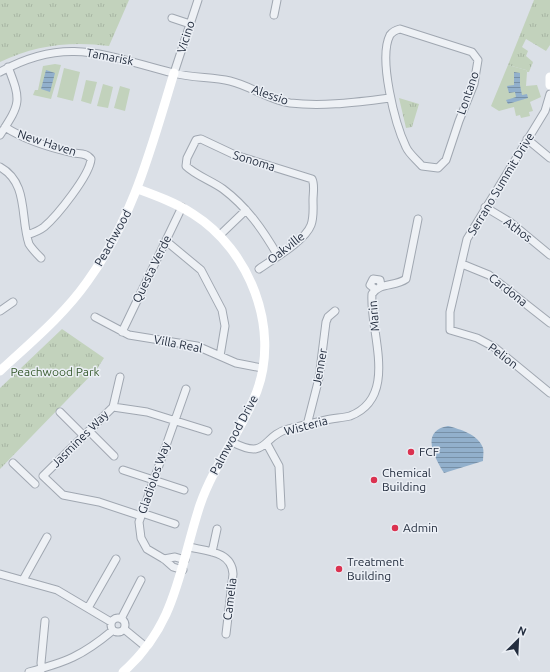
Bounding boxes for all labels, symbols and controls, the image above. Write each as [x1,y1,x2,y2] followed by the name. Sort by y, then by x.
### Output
[174,19,197,55] street label: Vicino
[85,46,135,67] street label: Tamarisk
[454,70,481,116] street label: Lontano
[250,82,290,107] street label: Alessio
[16,127,78,158] street label: New Haven
[465,130,536,237] street label: Serrano Summit Drive
[231,148,277,173] street label: Sonoma
[92,207,133,268] street label: Peachwood
[502,215,535,244] street label: Athos
[265,229,307,266] street label: Oakville
[130,233,174,305] street label: Questa Verde
[487,271,530,309] street label: Cardona
[366,300,381,332] street label: Marin
[153,332,204,355] street label: Villa Real
[486,340,521,371] street label: Pelion
[310,347,329,386] street label: Jenner
[10,365,100,378] park label: Peachwood Park
[207,393,260,477] street label: Palmwood Drive
[49,407,111,470] street label: Jasmines Way
[283,413,329,438] street label: Wisteria
[135,440,172,515] street label: Gladiolos Way
[419,445,439,458] place label: FCF
[406,447,416,457] marker: FCF
[382,466,431,493] place label: Chemical Building
[369,475,379,485] marker: Chemical Building
[403,521,438,534] place label: Admin
[390,523,400,533] marker: Admin
[347,555,404,582] place label: Treatment Building
[334,564,344,574] marker: Treatment Building
[220,577,239,621] street label: Camelia
[498,620,538,660] north arrow
[516,624,528,638] text: N

